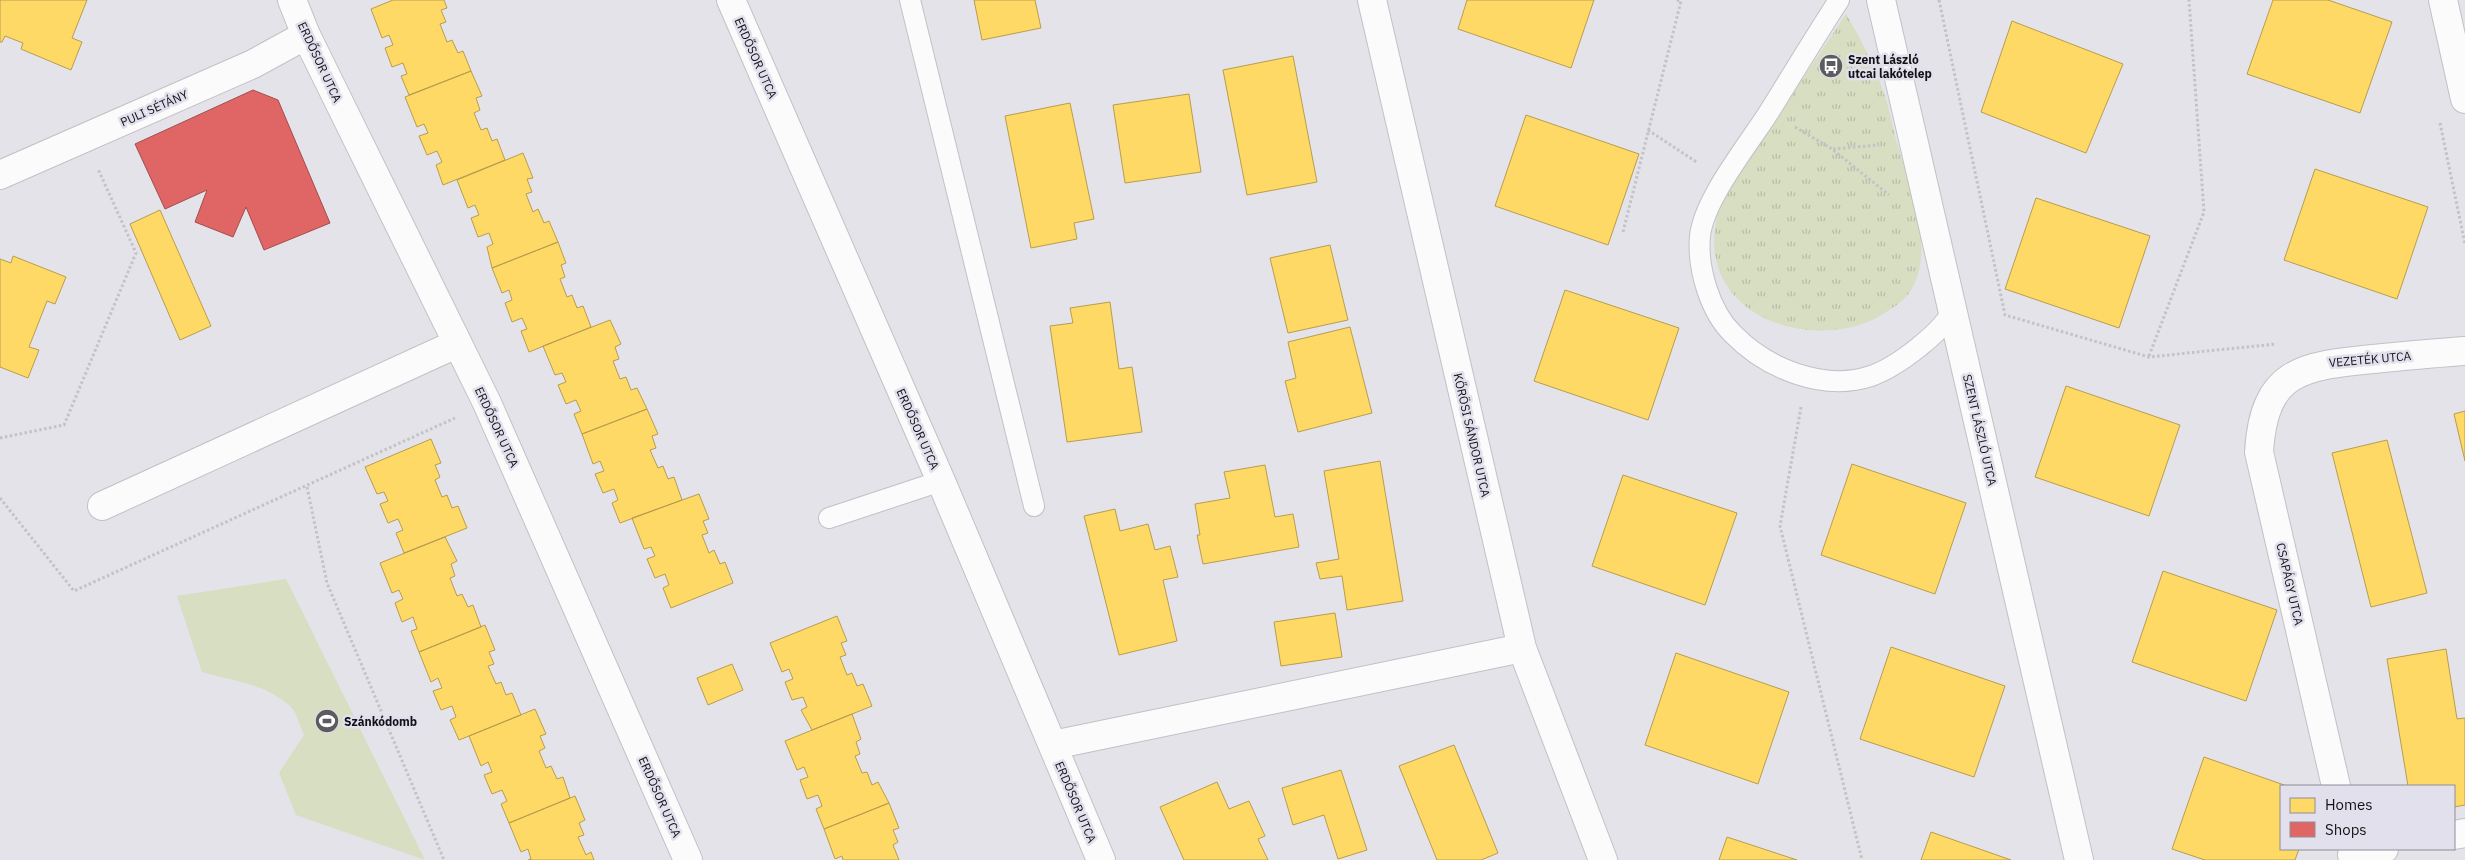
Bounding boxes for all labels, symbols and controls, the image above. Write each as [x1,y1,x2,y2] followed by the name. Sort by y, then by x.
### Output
[731,15,781,101] street label: ERDŐSOR UTCA
[295,19,345,105] street label: ERDŐSOR UTCA
[1848,52,1932,81] place label: Szent László utcai lakótelep
[1818,53,1844,79] bus stop icon: Szent László utcai lakótelep
[118,86,190,130] street label: PULI SÉTÁNY
[2328,348,2412,370] street label: VEZETÉK UTCA
[1450,372,1494,499] street label: KŐRÖSI SÁNDOR UTCA
[1960,373,2000,487] street label: SZENT LÁSZLÓ UTCA
[472,384,522,470] street label: ERDŐSOR UTCA
[893,386,943,472] street label: ERDŐSOR UTCA
[2273,541,2307,627] street label: CSAPÁGY UTCA
[314,708,340,734] sports icon: Szánkódomb
[344,714,417,729] place label: Szánkódomb
[635,754,685,840] street label: ERDŐSOR UTCA
[1052,759,1100,845] street label: ERDŐSOR UTCA
[2280,785,2455,850] legend
[2325,795,2373,814] text: Homes
[2325,820,2367,839] text: Shops

